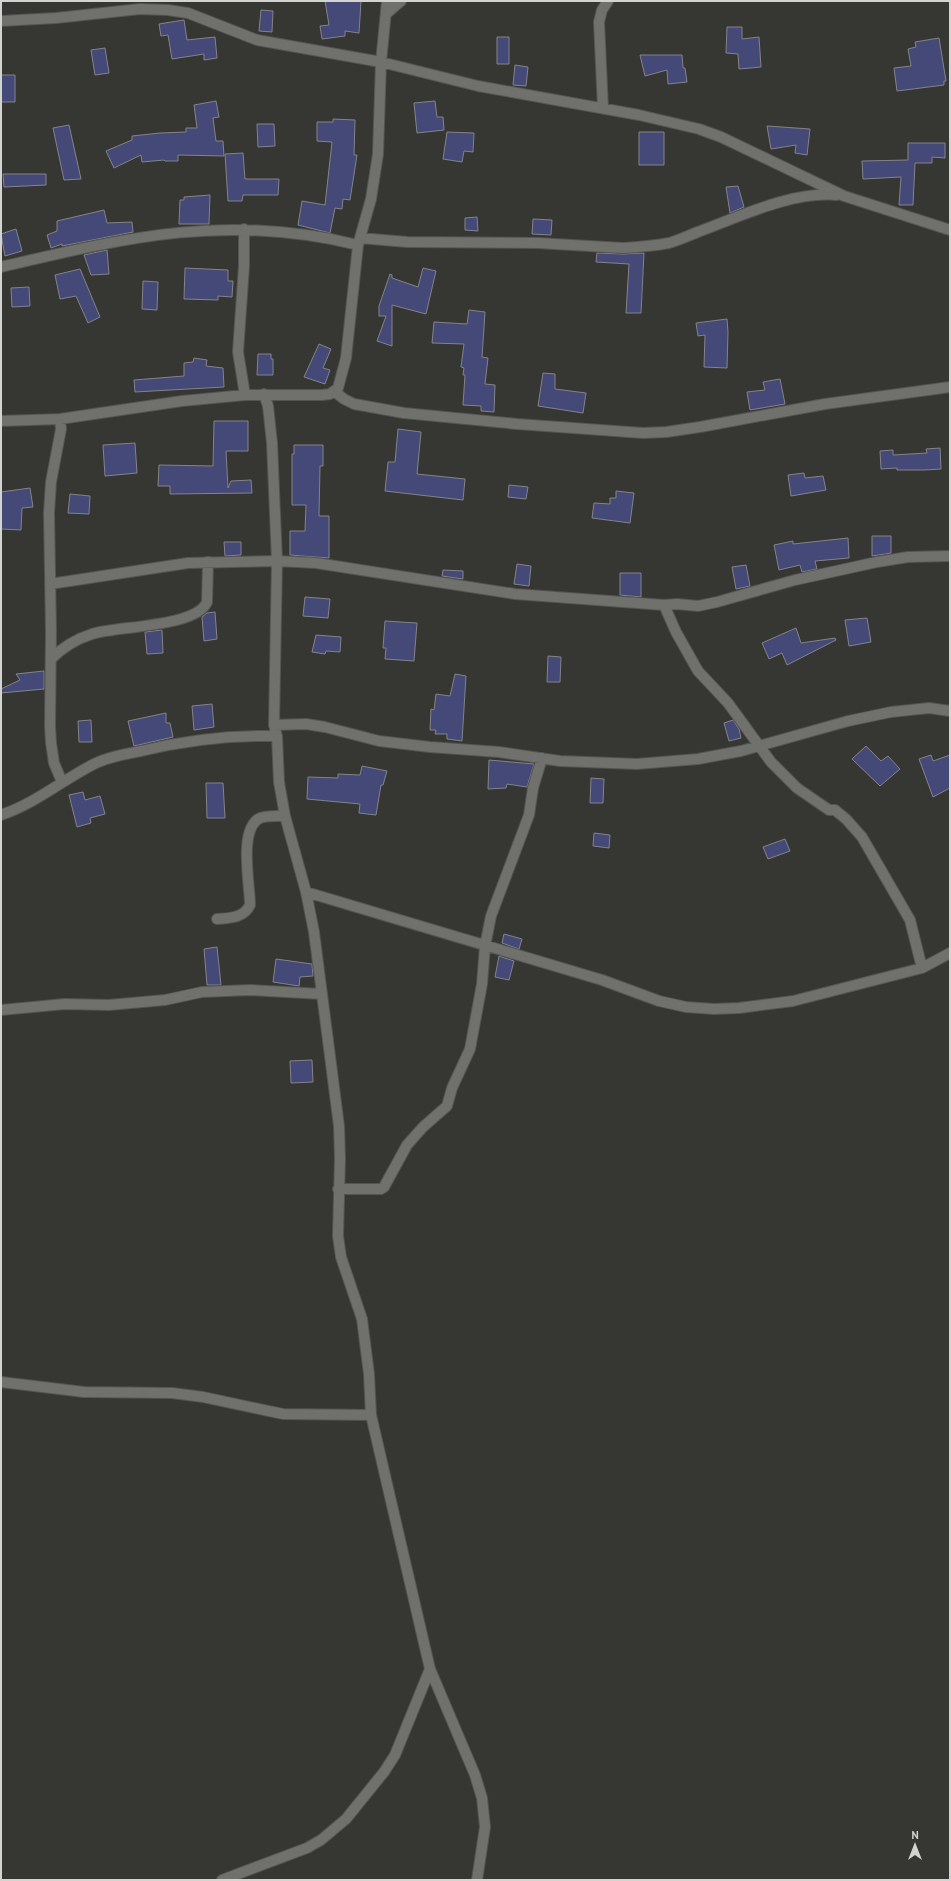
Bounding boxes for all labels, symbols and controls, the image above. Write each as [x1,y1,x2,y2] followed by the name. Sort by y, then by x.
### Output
[895,1825,935,1865] north arrow
[911,1828,919,1842] text: N

